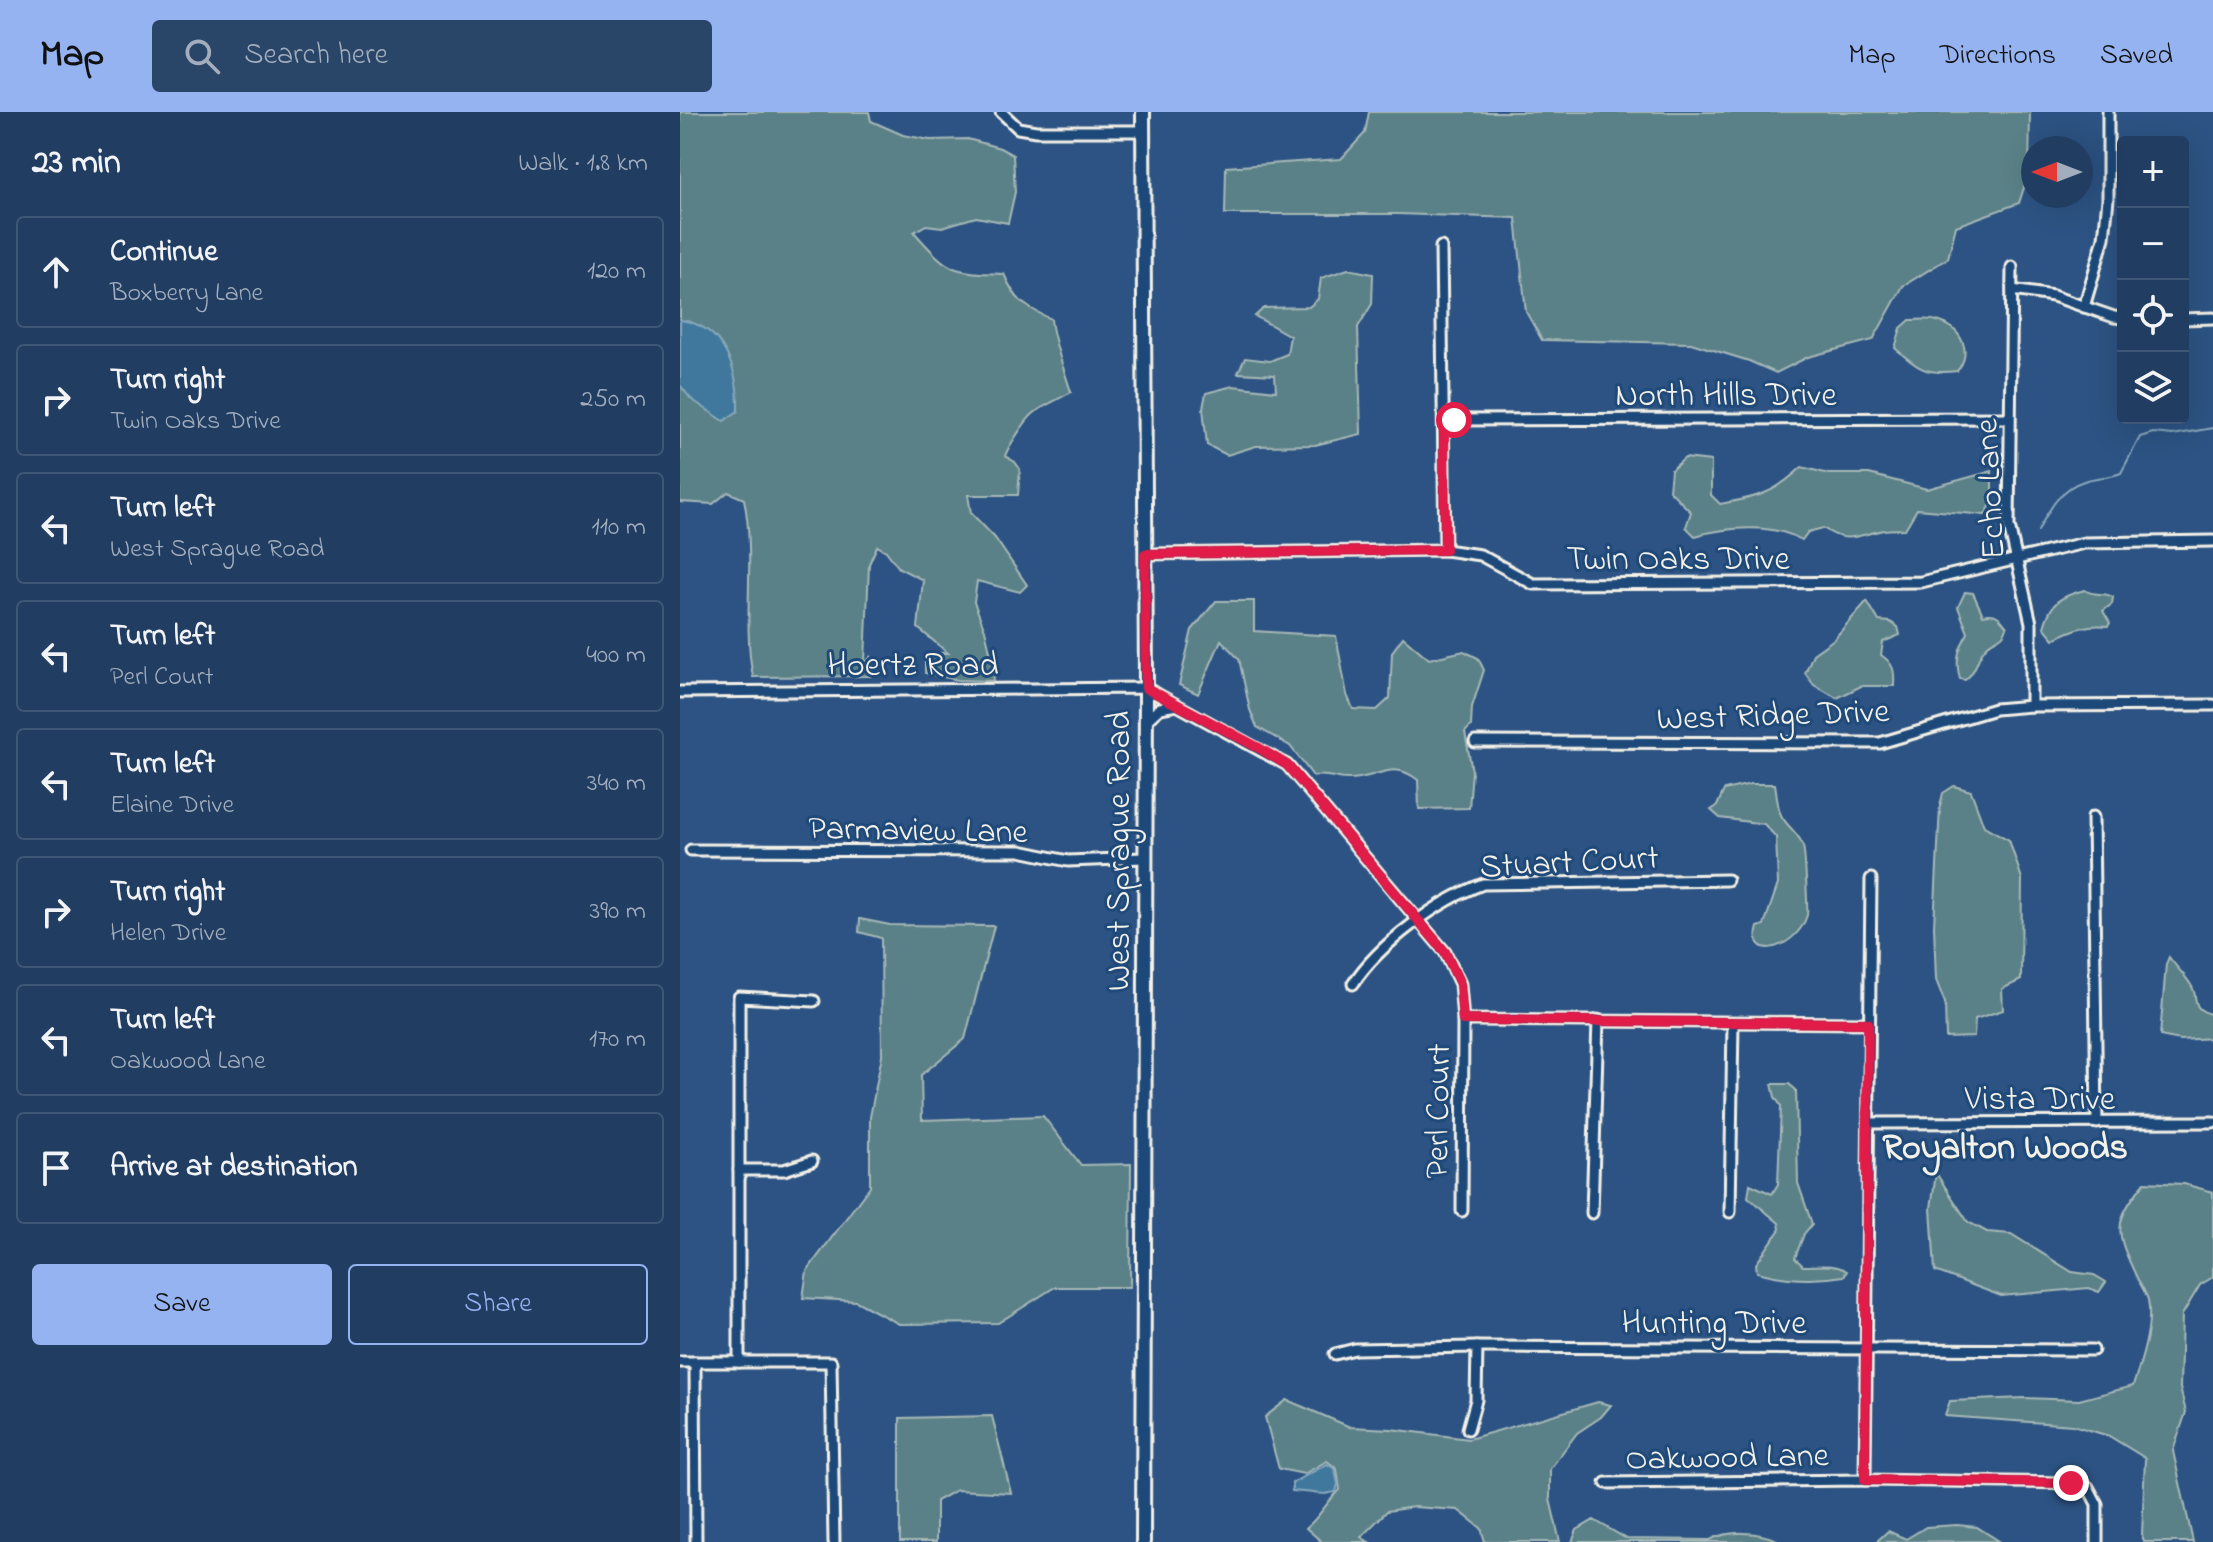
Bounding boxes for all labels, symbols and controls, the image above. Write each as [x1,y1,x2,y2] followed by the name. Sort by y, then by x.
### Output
[152,20,712,92] search box
[40,28,104,84] text: Map
[180,34,224,78] icon: search
[244,34,388,78] text: Search here
[1848,36,1896,77] text: Map
[1940,36,2056,77] text: Directions
[2100,36,2173,77] text: Saved
[2021,136,2093,208] north arrow
[2117,136,2189,424] map controls
[2117,136,2189,208] button: +
[32,139,121,189] text: 23 min
[518,145,648,183] text: Walk · 1.8 km
[2117,208,2189,280] button: −
[110,231,218,275] text: Continue
[34,250,78,294] icon: ahead
[587,253,646,291] text: 120 m
[110,275,263,313] text: Boxberry Lane
[2117,280,2189,352] button: locate
[2117,352,2189,424] button: layers
[110,359,225,403] text: Turn right
[1615,372,1837,422] street label: North Hills Drive
[34,378,78,422] icon: right
[580,381,646,419] text: 250 m
[1436,402,1472,438] route start
[110,403,281,441] text: Twin Oaks Drive
[1963,416,2021,560] street label: Echo Lane
[110,487,215,531] text: Turn left
[34,506,78,550] icon: left
[592,509,646,547] text: 110 m
[110,531,324,569] text: West Sprague Road
[1566,536,1791,586] street label: Twin Oaks Drive
[110,615,215,659] text: Turn left
[34,634,78,678] icon: left
[586,637,646,675] text: 400 m
[827,642,999,692] street label: Hoertz Road
[110,659,213,697] text: Perl Court
[1656,688,1891,746] street label: West Ridge Drive
[1096,711,1146,991] street label: West Sprague Road
[110,743,215,787] text: Turn left
[34,762,78,806] icon: left
[587,765,646,803] text: 340 m
[110,787,234,825] text: Elaine Drive
[808,805,1029,859] street label: Parmaview Lane
[1478,834,1660,894] street label: Stuart Court
[110,871,225,915] text: Turn right
[34,890,78,934] icon: right
[590,893,646,931] text: 390 m
[110,915,226,953] text: Helen Drive
[110,999,215,1043] text: Turn left
[34,1018,78,1062] icon: left
[589,1021,646,1059] text: 170 m
[110,1043,266,1081] text: Oakwood Lane
[1414,1043,1466,1179] street label: Perl Court
[1964,1076,2116,1126] street label: Vista Drive
[1882,1123,2128,1176] district label: Royalton Woods
[34,1146,78,1190] icon: arrive
[110,1146,358,1190] text: Arrive at destination
[32,1264,332,1345] button: Save
[348,1264,648,1345] button: Share
[1622,1300,1807,1350] street label: Hunting Drive
[1625,1432,1830,1486] street label: Oakwood Lane
[2053,1465,2089,1501] route end

